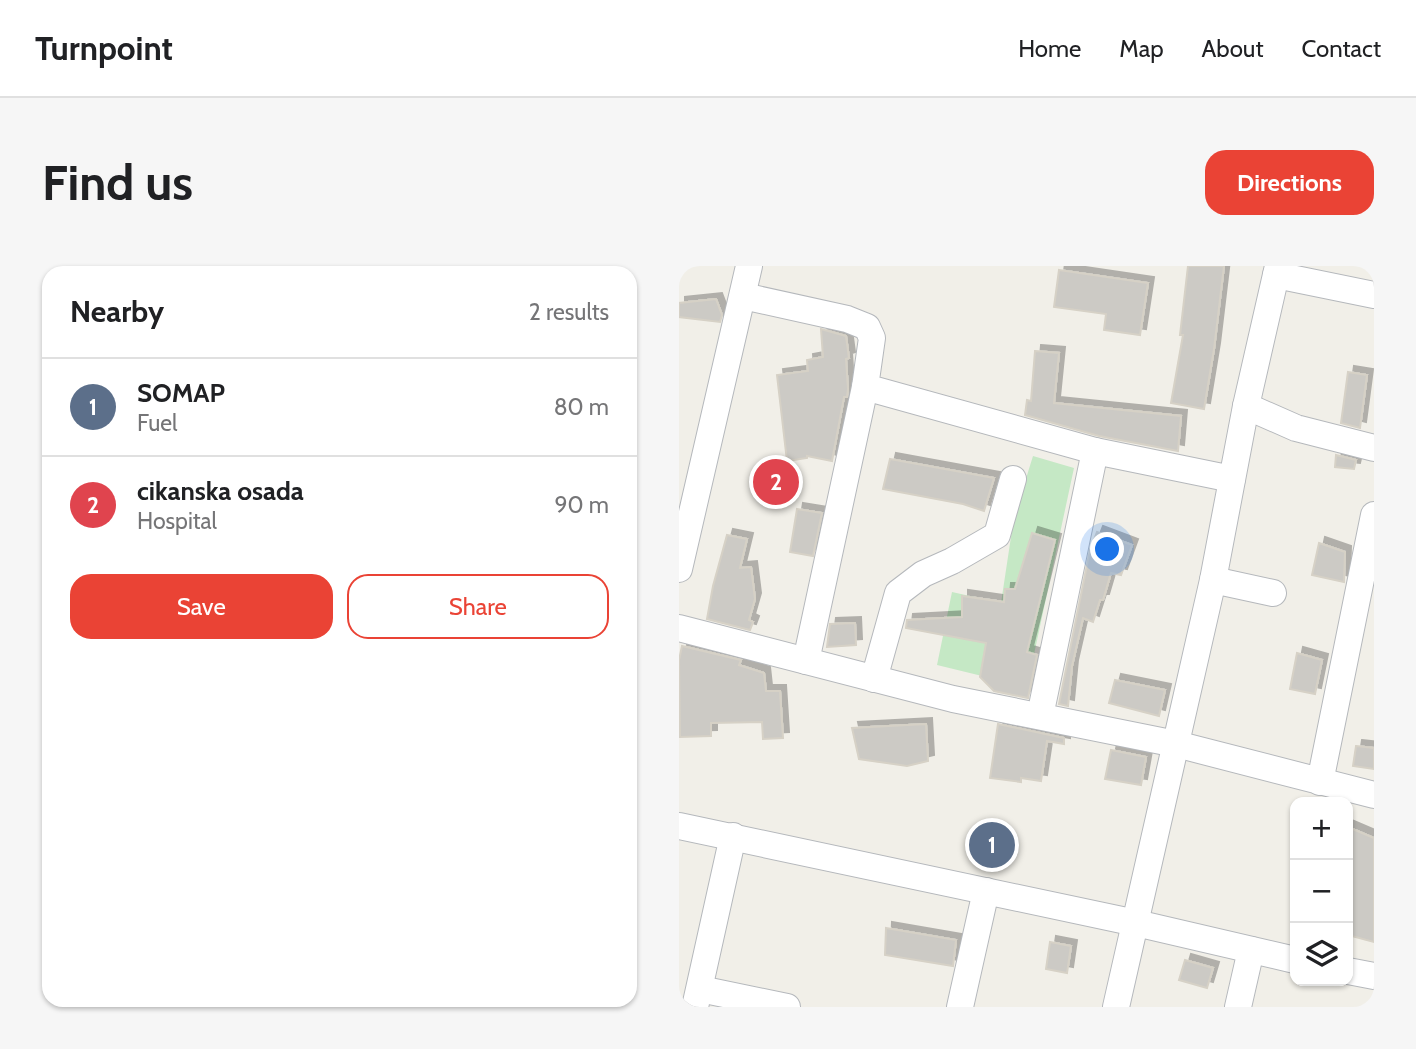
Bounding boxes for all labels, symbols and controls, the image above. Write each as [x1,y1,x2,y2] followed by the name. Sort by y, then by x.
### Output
[35,28,173,68] text: Turnpoint
[1018,34,1081,63] text: Home
[1119,34,1164,63] text: Map
[1202,34,1264,63] text: About
[1302,34,1381,63] text: Contact
[1205,150,1374,215] button: Directions
[42,153,193,212] text: Find us
[70,293,164,330] text: Nearby
[529,298,609,326] text: 2 results
[137,377,225,409] text: SOMAP
[89,393,97,421] text: 1
[554,393,609,421] text: 80 m
[137,409,177,437] text: Fuel
[753,456,799,508] pin: 2
[137,475,304,507] text: cikanska osada
[87,491,99,519] text: 2
[555,491,609,519] text: 90 m
[137,507,217,535] text: Hospital
[1090,532,1124,566] your location
[70,574,333,639] button: Save
[347,574,609,639] button: Share
[1290,797,1353,986] map controls
[1290,797,1353,860] button: +
[969,819,1015,871] pin: 1
[1290,860,1353,923] button: −
[1290,923,1353,986] button: layers

